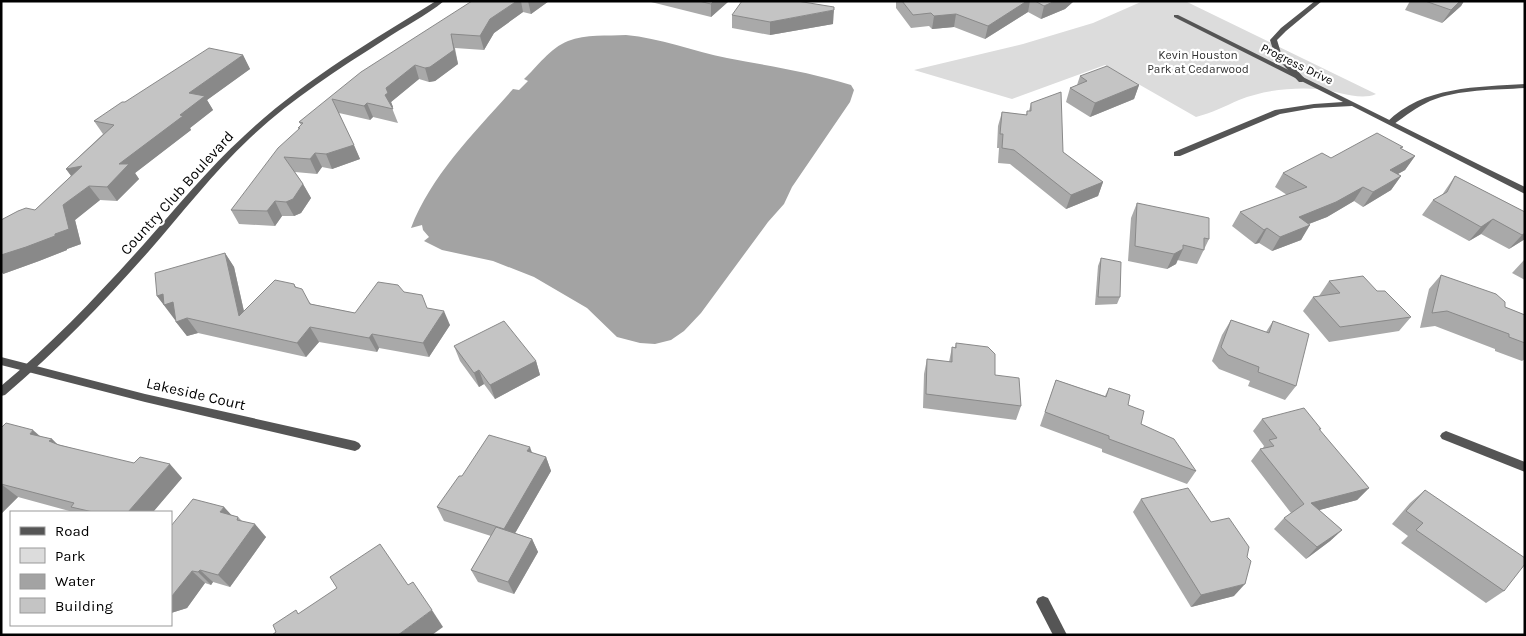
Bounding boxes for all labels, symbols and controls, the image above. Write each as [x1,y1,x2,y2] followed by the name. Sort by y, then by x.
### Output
[1259,41,1335,87] street label: Progress Drive
[1147,48,1249,76] park label: Kevin Houston Park at Cedarwood
[117,127,237,259] street label: Country Club Boulevard
[145,374,248,414] street label: Lakeside Court
[10,511,172,626] legend
[55,522,90,540] text: Road
[55,547,85,565] text: Park
[55,572,96,590] text: Water
[55,597,113,615] text: Building

